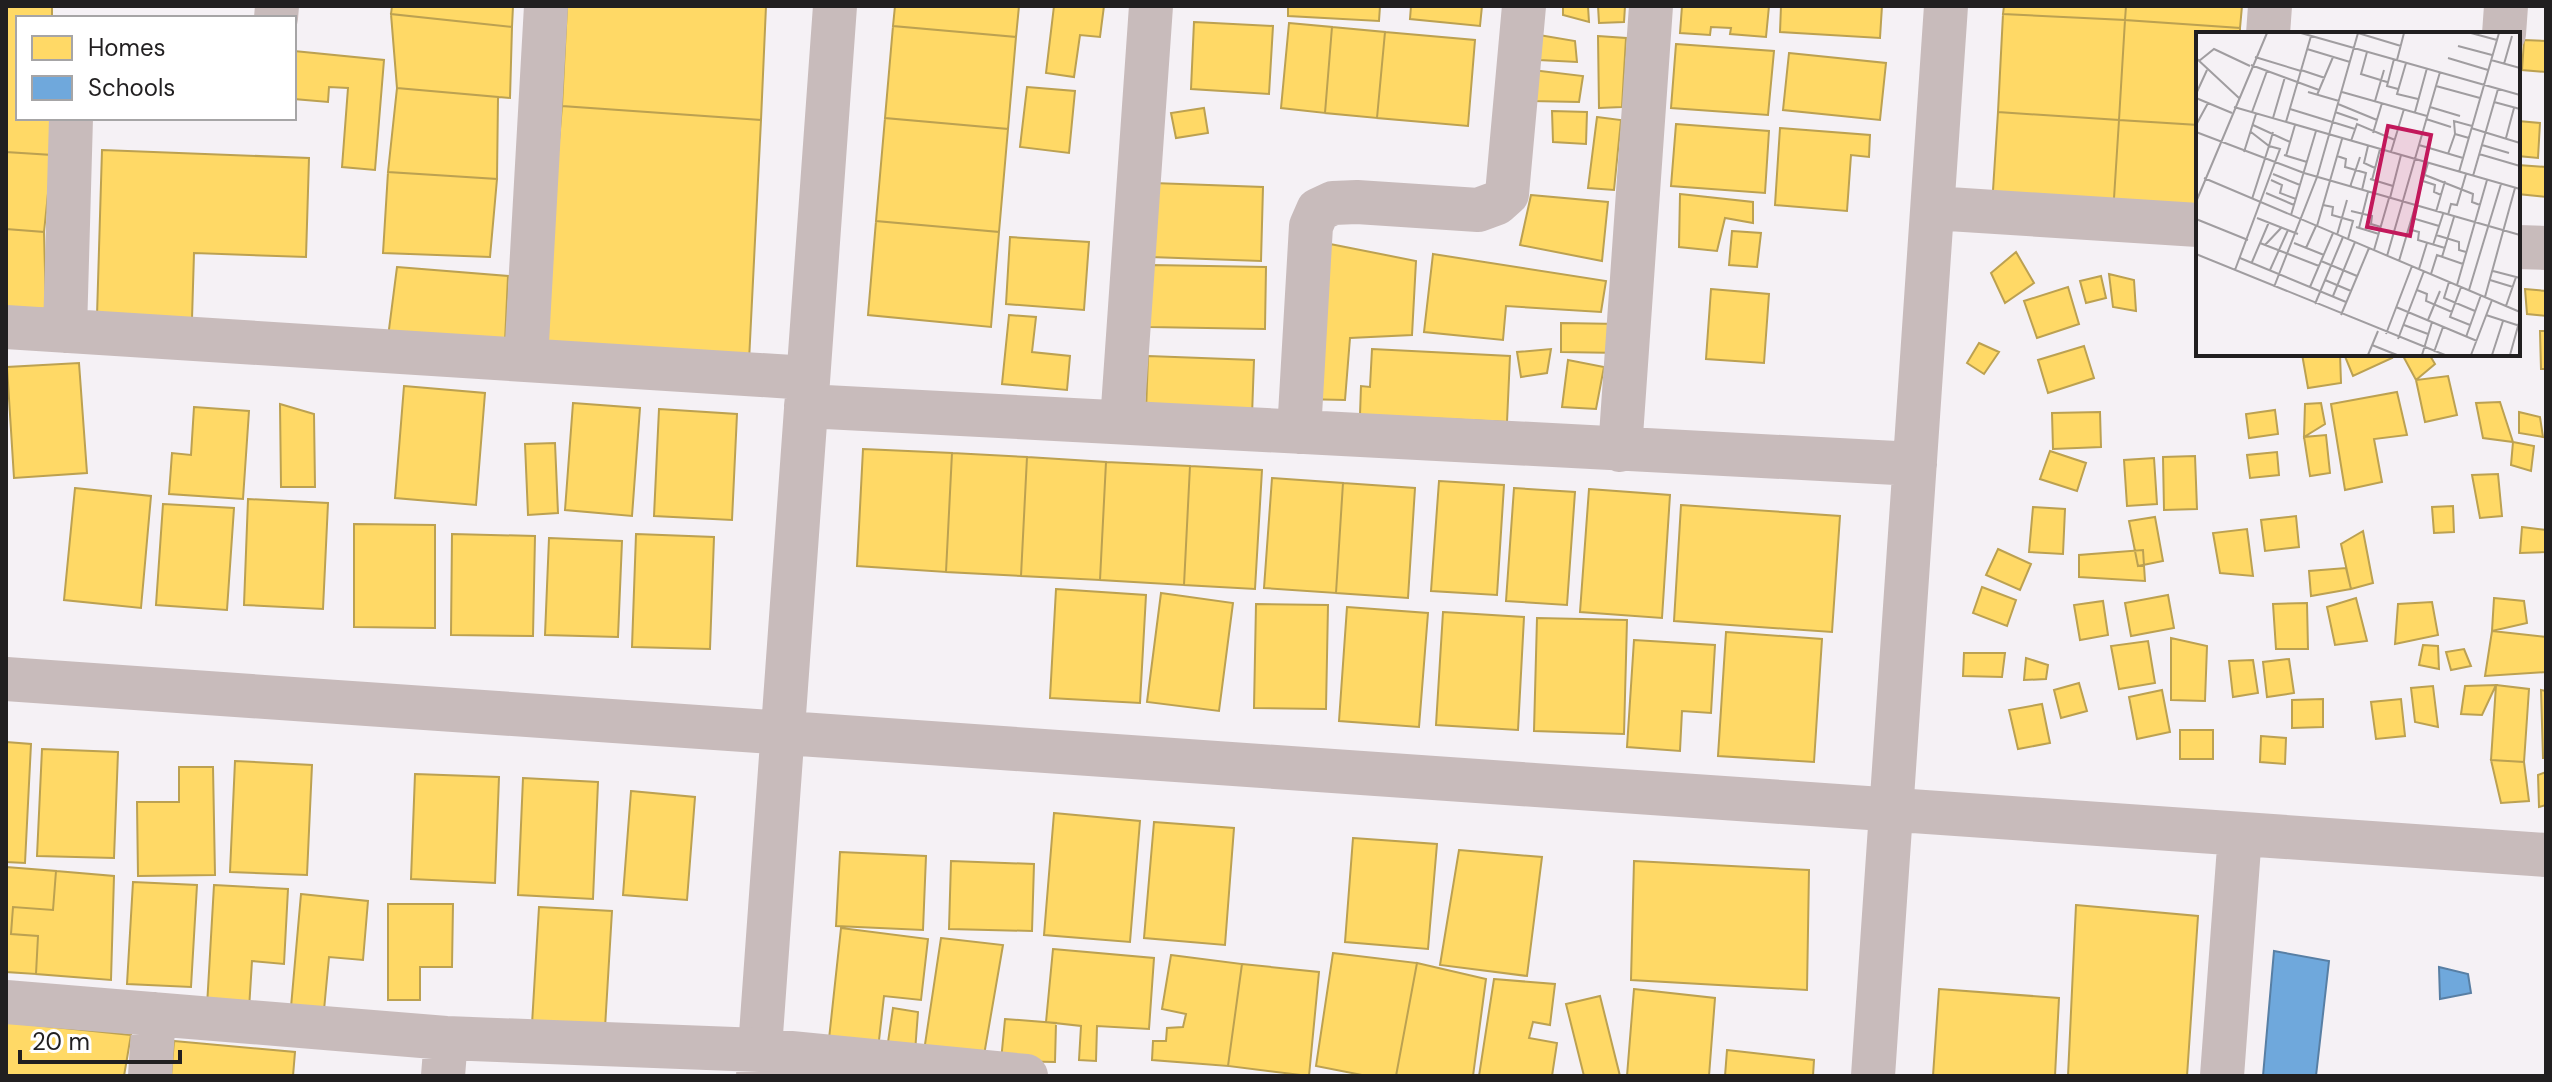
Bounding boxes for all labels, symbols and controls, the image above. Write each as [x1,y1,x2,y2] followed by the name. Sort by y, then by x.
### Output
[16,16,296,120] legend
[88,32,166,63] text: Homes
[2196,32,2520,356] inset map
[88,72,175,103] text: Schools
[20,1014,180,1064] scale bar
[32,1026,90,1057] text: 20 m

